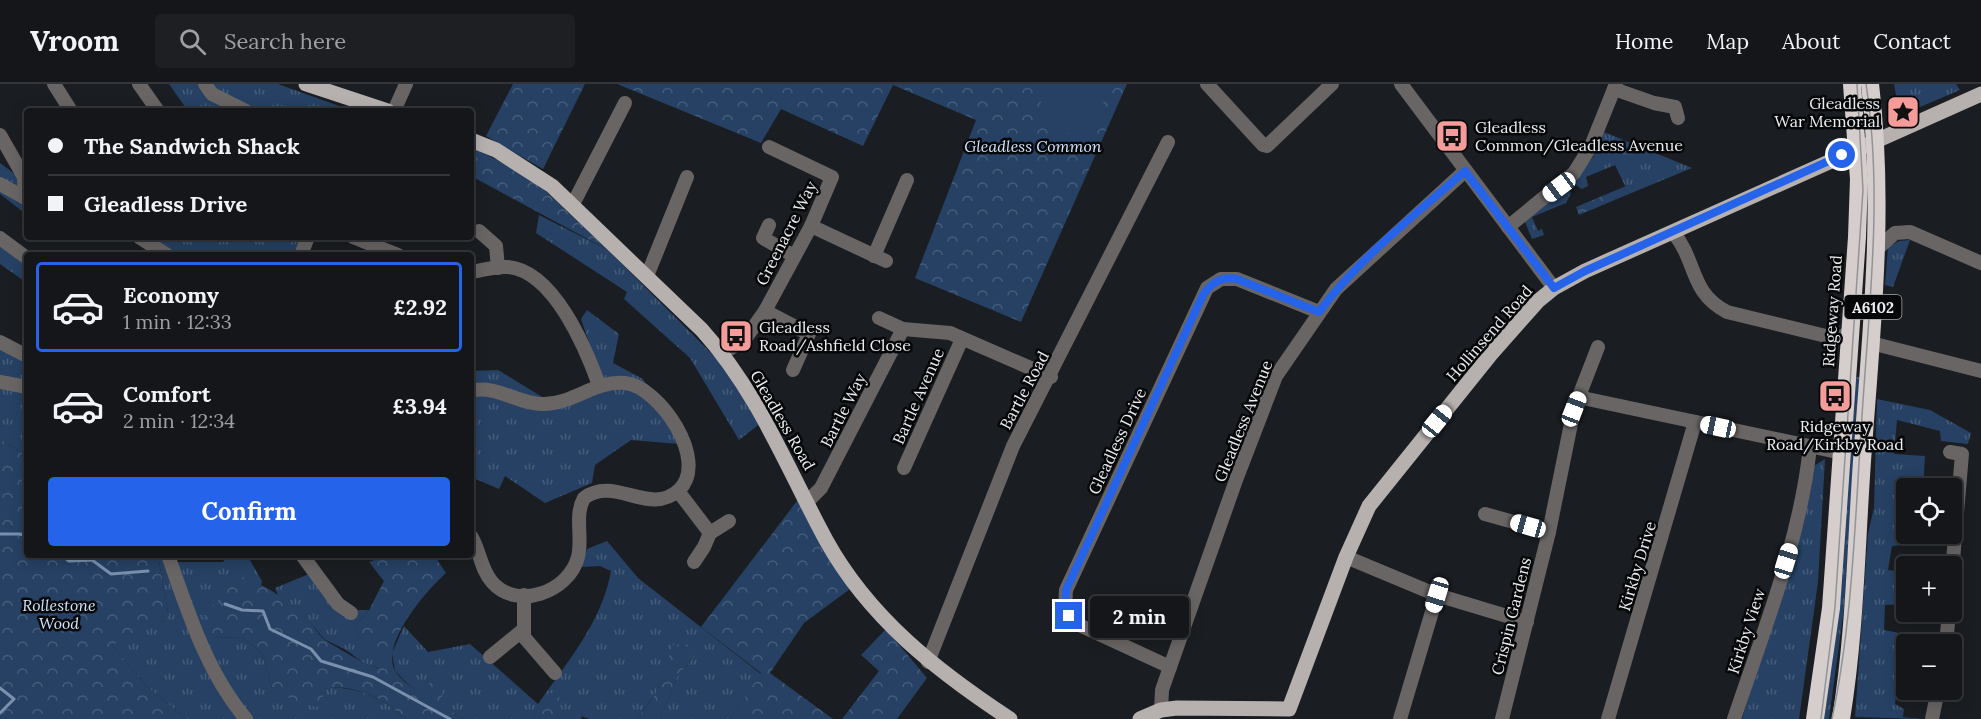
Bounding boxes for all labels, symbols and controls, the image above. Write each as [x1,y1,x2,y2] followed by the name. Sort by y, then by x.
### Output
[155,14,575,68] search box
[30,23,119,59] text: Vroom
[176,25,209,58] icon: search
[224,27,346,55] text: Search here
[1615,28,1673,55] text: Home
[1706,28,1749,55] text: Map
[1782,28,1840,55] text: About
[1873,28,1951,55] text: Contact
[1774,93,1880,131] place label: Gleadless War Memorial
[1885,94,1921,130] place icon: Gleadless War Memorial
[1475,117,1683,156] place label: Gleadless Common/Gleadless Avenue
[1434,118,1470,154] bus stop icon: Gleadless Common/Gleadless Avenue
[84,132,300,160] text: The Sandwich Shack
[964,136,1102,156] park label: Gleadless Common
[1828,141,1855,168] route start
[1539,169,1579,205] car
[751,177,821,288] street label: Greenacre Way
[84,190,247,218] text: Gleadless Drive
[1818,254,1846,368] street label: Ridgeway Road
[51,280,105,334] icon: car
[1442,280,1537,385] street label: Hollinsend Road
[123,281,219,309] text: Economy
[393,293,447,321] text: £2.92
[1844,295,1902,319] road number: A6102
[123,309,232,334] text: 1 min · 12:33
[759,317,911,356] place label: Gleadless Road/Ashfield Close
[718,318,754,354] bus stop icon: Gleadless Road/Ashfield Close
[888,345,948,447] street label: Bartle Avenue
[995,347,1053,433] street label: Bartle Road
[1209,357,1277,485] street label: Gleadless Avenue
[746,366,820,474] street label: Gleadless Road
[816,369,870,450] street label: Bartle Way
[1817,378,1853,414] bus stop icon: Ridgeway Road/Kirkby Road
[51,379,105,433] icon: car
[123,380,211,408] text: Comfort
[1084,384,1151,497] street label: Gleadless Drive
[1559,389,1589,429] car
[392,392,447,420] text: £3.94
[1419,401,1455,441] car
[123,408,235,433] text: 2 min · 12:34
[1699,414,1737,440] car
[1766,416,1904,455] place label: Ridgeway Road/Kirkby Road
[48,477,450,546] button: Confirm
[1896,478,1962,700] map controls
[1896,478,1962,544] button: locate
[1508,512,1548,540] car
[1614,518,1660,613] street label: Kirkby Drive
[1772,541,1800,581] car
[1487,555,1535,677] street label: Crispin Gardens
[1896,556,1962,622] button: +
[1423,575,1451,615] car
[1723,585,1769,676] street label: Kirkby View
[22,595,96,633] park label: Rollestone Wood
[1090,595,1189,637] callout: 2 min
[1055,602,1082,629] route end
[1113,604,1166,629] text: 2 min
[1896,634,1962,700] button: −

